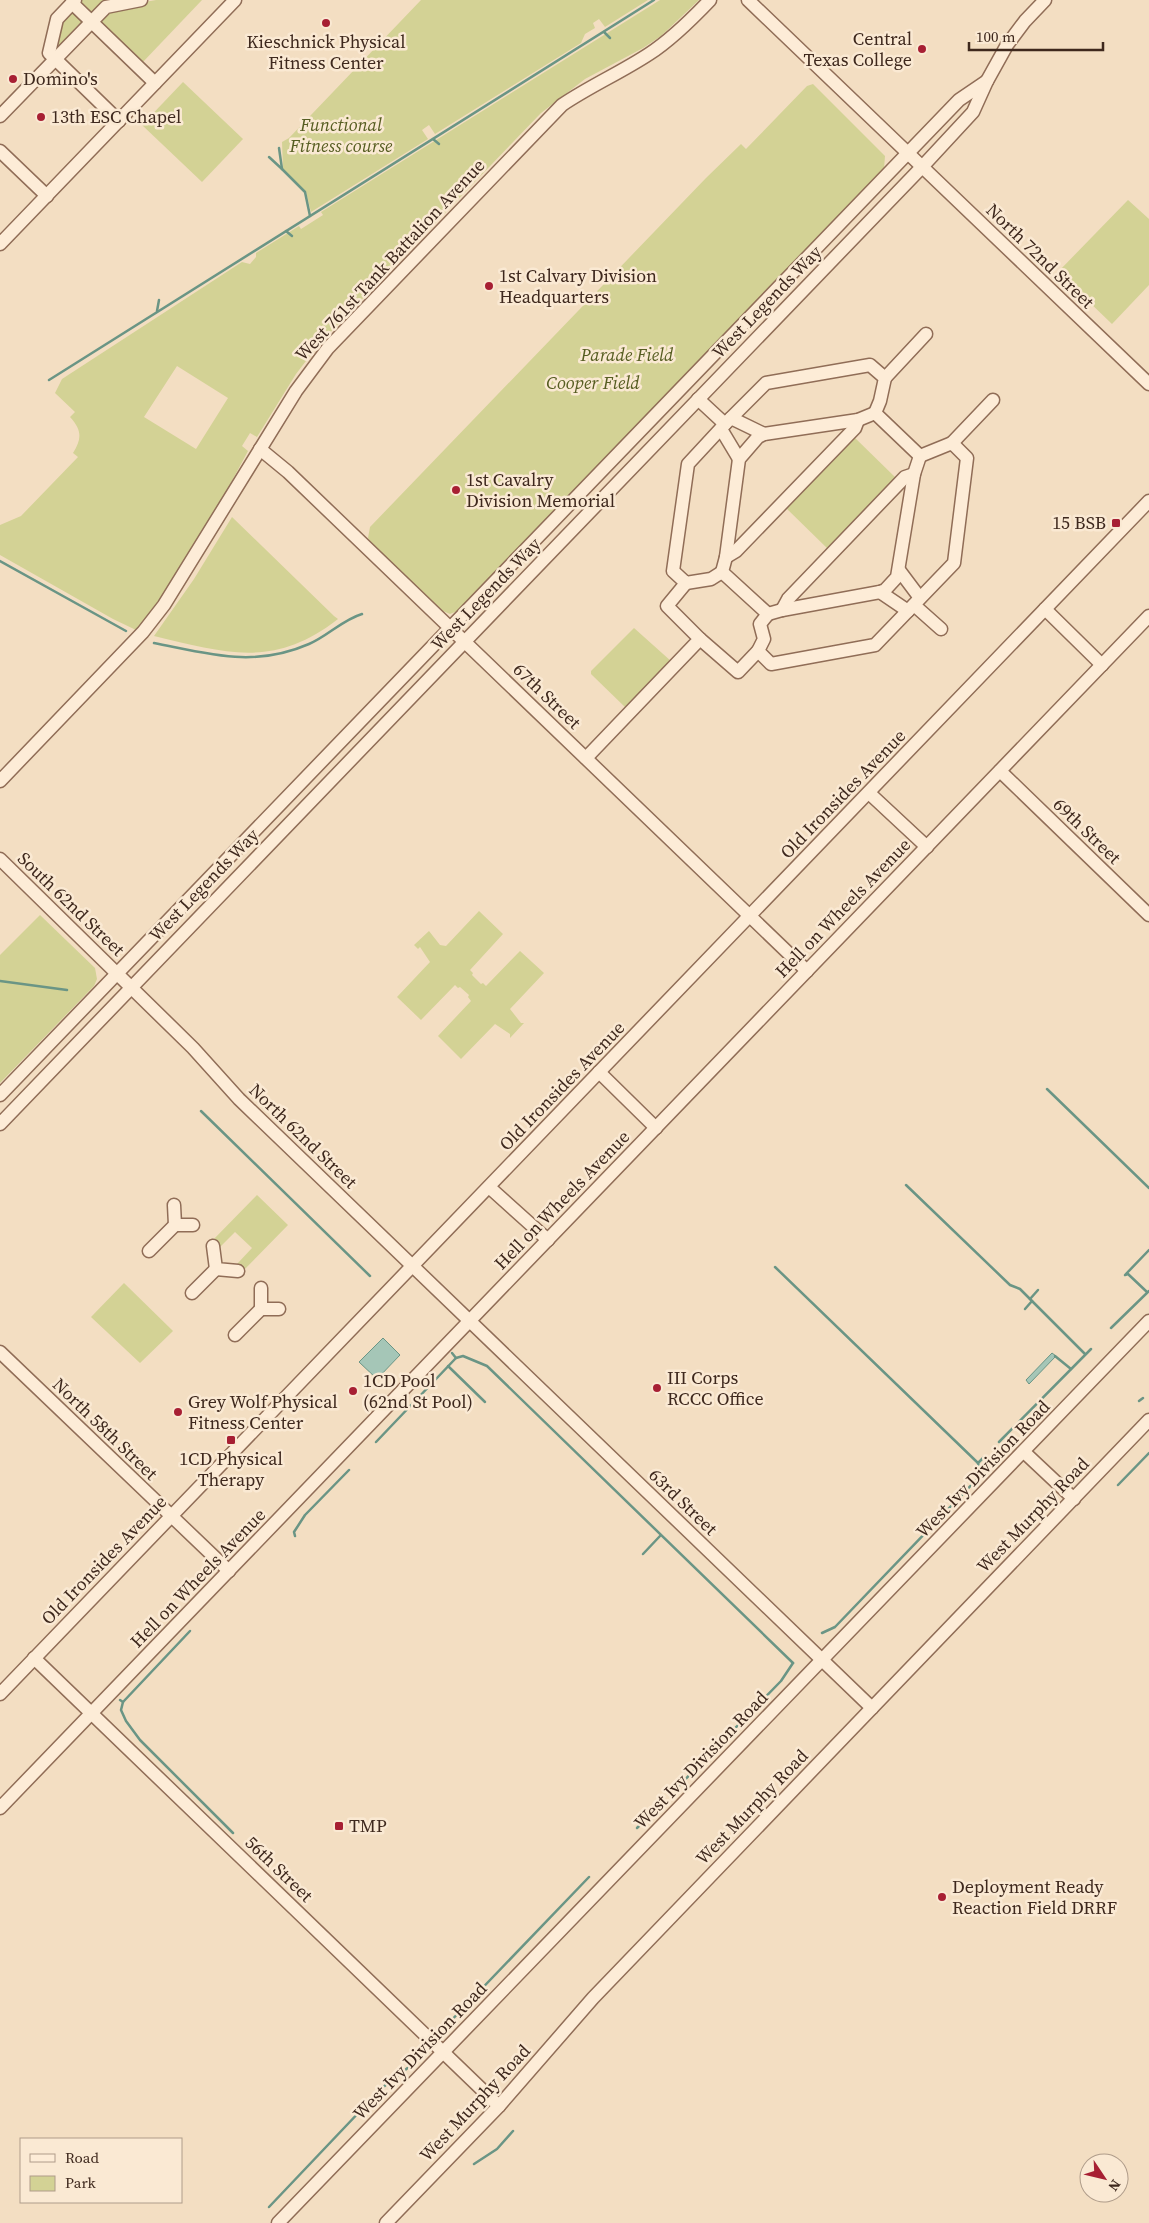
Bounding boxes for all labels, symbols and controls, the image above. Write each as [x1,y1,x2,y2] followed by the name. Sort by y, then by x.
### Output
[320,17,332,29] marker: Kieschnick Physical Fitness Center
[969,20,1103,52] scale bar
[804,26,912,72] place label: Central Texas College
[976,26,1016,47] text: 100 m
[246,29,406,75] place label: Kieschnick Physical Fitness Center
[916,43,928,55] marker: Central Texas College
[23,66,98,91] place label: Domino's
[7,73,19,85] marker: Domino's
[51,104,181,129] place label: 13th ESC Chapel
[35,111,47,123] marker: 13th ESC Chapel
[289,112,393,158] park label: Functional Fitness course
[289,153,490,366] street label: West 761st Tank Battalion Avenue
[981,197,1100,314] street label: North 72nd Street
[706,239,828,364] street label: West Legends Way
[499,263,657,309] place label: 1st Calvary Division Headquarters
[483,280,495,292] marker: 1st Calvary Division Headquarters
[580,342,674,367] park label: Parade Field
[546,370,640,395] park label: Cooper Field
[466,467,615,513] place label: 1st Cavalry Division Memorial
[450,484,462,496] marker: 1st Cavalry Division Memorial
[1052,510,1106,535] place label: 15 BSB
[1110,517,1122,529] marker: 15 BSB
[425,531,547,656] street label: West Legends Way
[508,657,587,734] street label: 67th Street
[774,723,911,864] street label: Old Ironsides Avenue
[1048,792,1127,869] street label: 69th Street
[143,822,265,947] street label: West Legends Way
[769,832,916,983] street label: Hell on Wheels Avenue
[12,846,131,961] street label: South 62nd Street
[493,1015,630,1156] street label: Old Ironsides Avenue
[244,1077,363,1194] street label: North 62nd Street
[488,1124,635,1275] street label: Hell on Wheels Avenue
[667,1365,764,1411] place label: III Corps RCCC Office
[363,1368,473,1414] place label: 1CD Pool (62nd St Pool)
[47,1372,163,1485] street label: North 58th Street
[651,1382,663,1394] marker: III Corps RCCC Office
[347,1385,359,1397] marker: 1CD Pool (62nd St Pool)
[188,1389,338,1435] place label: Grey Wolf Physical Fitness Center
[910,1394,1055,1543] street label: West Ivy Division Road
[172,1406,184,1418] marker: Grey Wolf Physical Fitness Center
[225,1434,237,1446] marker: 1CD Physical Therapy
[179,1446,283,1492] place label: 1CD Physical Therapy
[971,1451,1094,1578] street label: West Murphy Road
[644,1463,723,1541] street label: 63rd Street
[35,1489,172,1630] street label: Old Ironsides Avenue
[124,1502,271,1653] street label: Hell on Wheels Avenue
[628,1685,773,1834] street label: West Ivy Division Road
[690,1743,813,1870] street label: West Murphy Road
[349,1813,387,1838] place label: TMP
[333,1820,345,1832] marker: TMP
[240,1830,319,1907] street label: 56th Street
[952,1874,1117,1920] place label: Deployment Ready Reaction Field DRRF
[936,1891,948,1903] marker: Deployment Ready Reaction Field DRRF
[347,1976,492,2125] street label: West Ivy Division Road
[414,2039,536,2167] street label: West Murphy Road
[20,2138,182,2203] legend
[65,2147,99,2168] text: Road
[1079,2153,1129,2203] north arrow
[65,2172,97,2193] text: Park
[1104,2176,1126,2195] text: N

